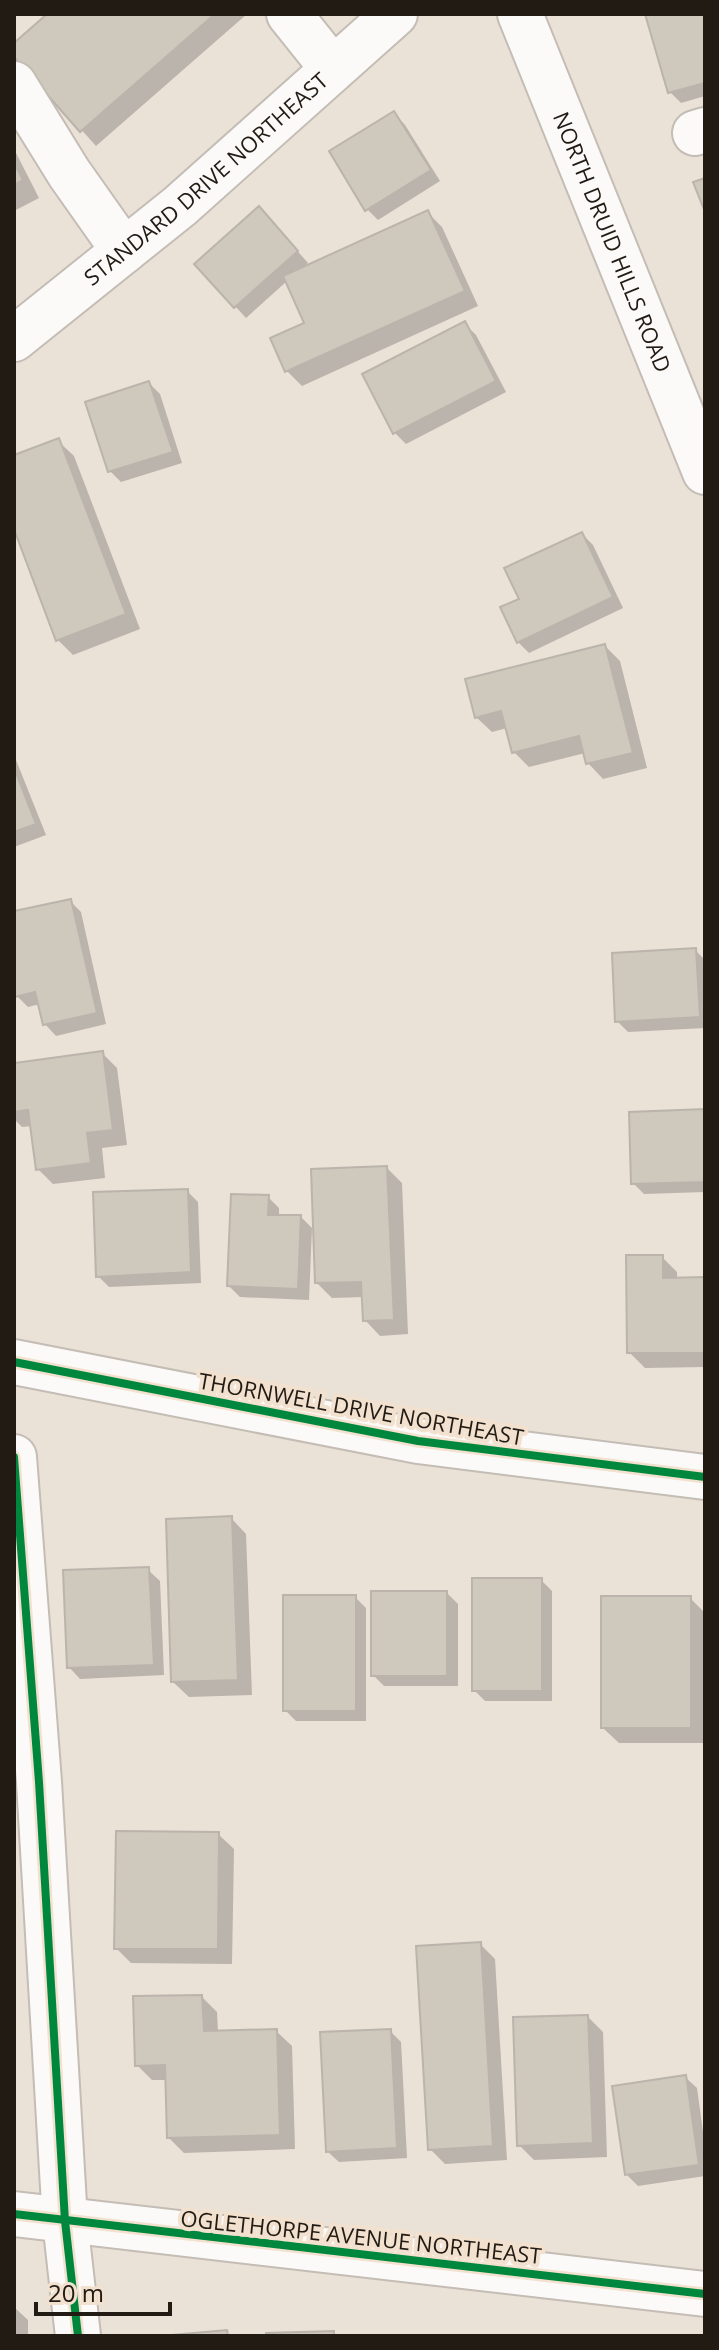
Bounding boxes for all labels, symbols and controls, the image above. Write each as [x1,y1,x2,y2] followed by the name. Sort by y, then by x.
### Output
[77,65,334,291] street label: STANDARD DRIVE NORTHEAST
[547,107,679,376] street label: NORTH DRUID HILLS ROAD
[196,1365,526,1451] street label: THORNWELL DRIVE NORTHEAST
[179,2202,543,2270] street label: OGLETHORPE AVENUE NORTHEAST
[36,2266,170,2316] scale bar
[48,2276,104,2309] text: 20 m

